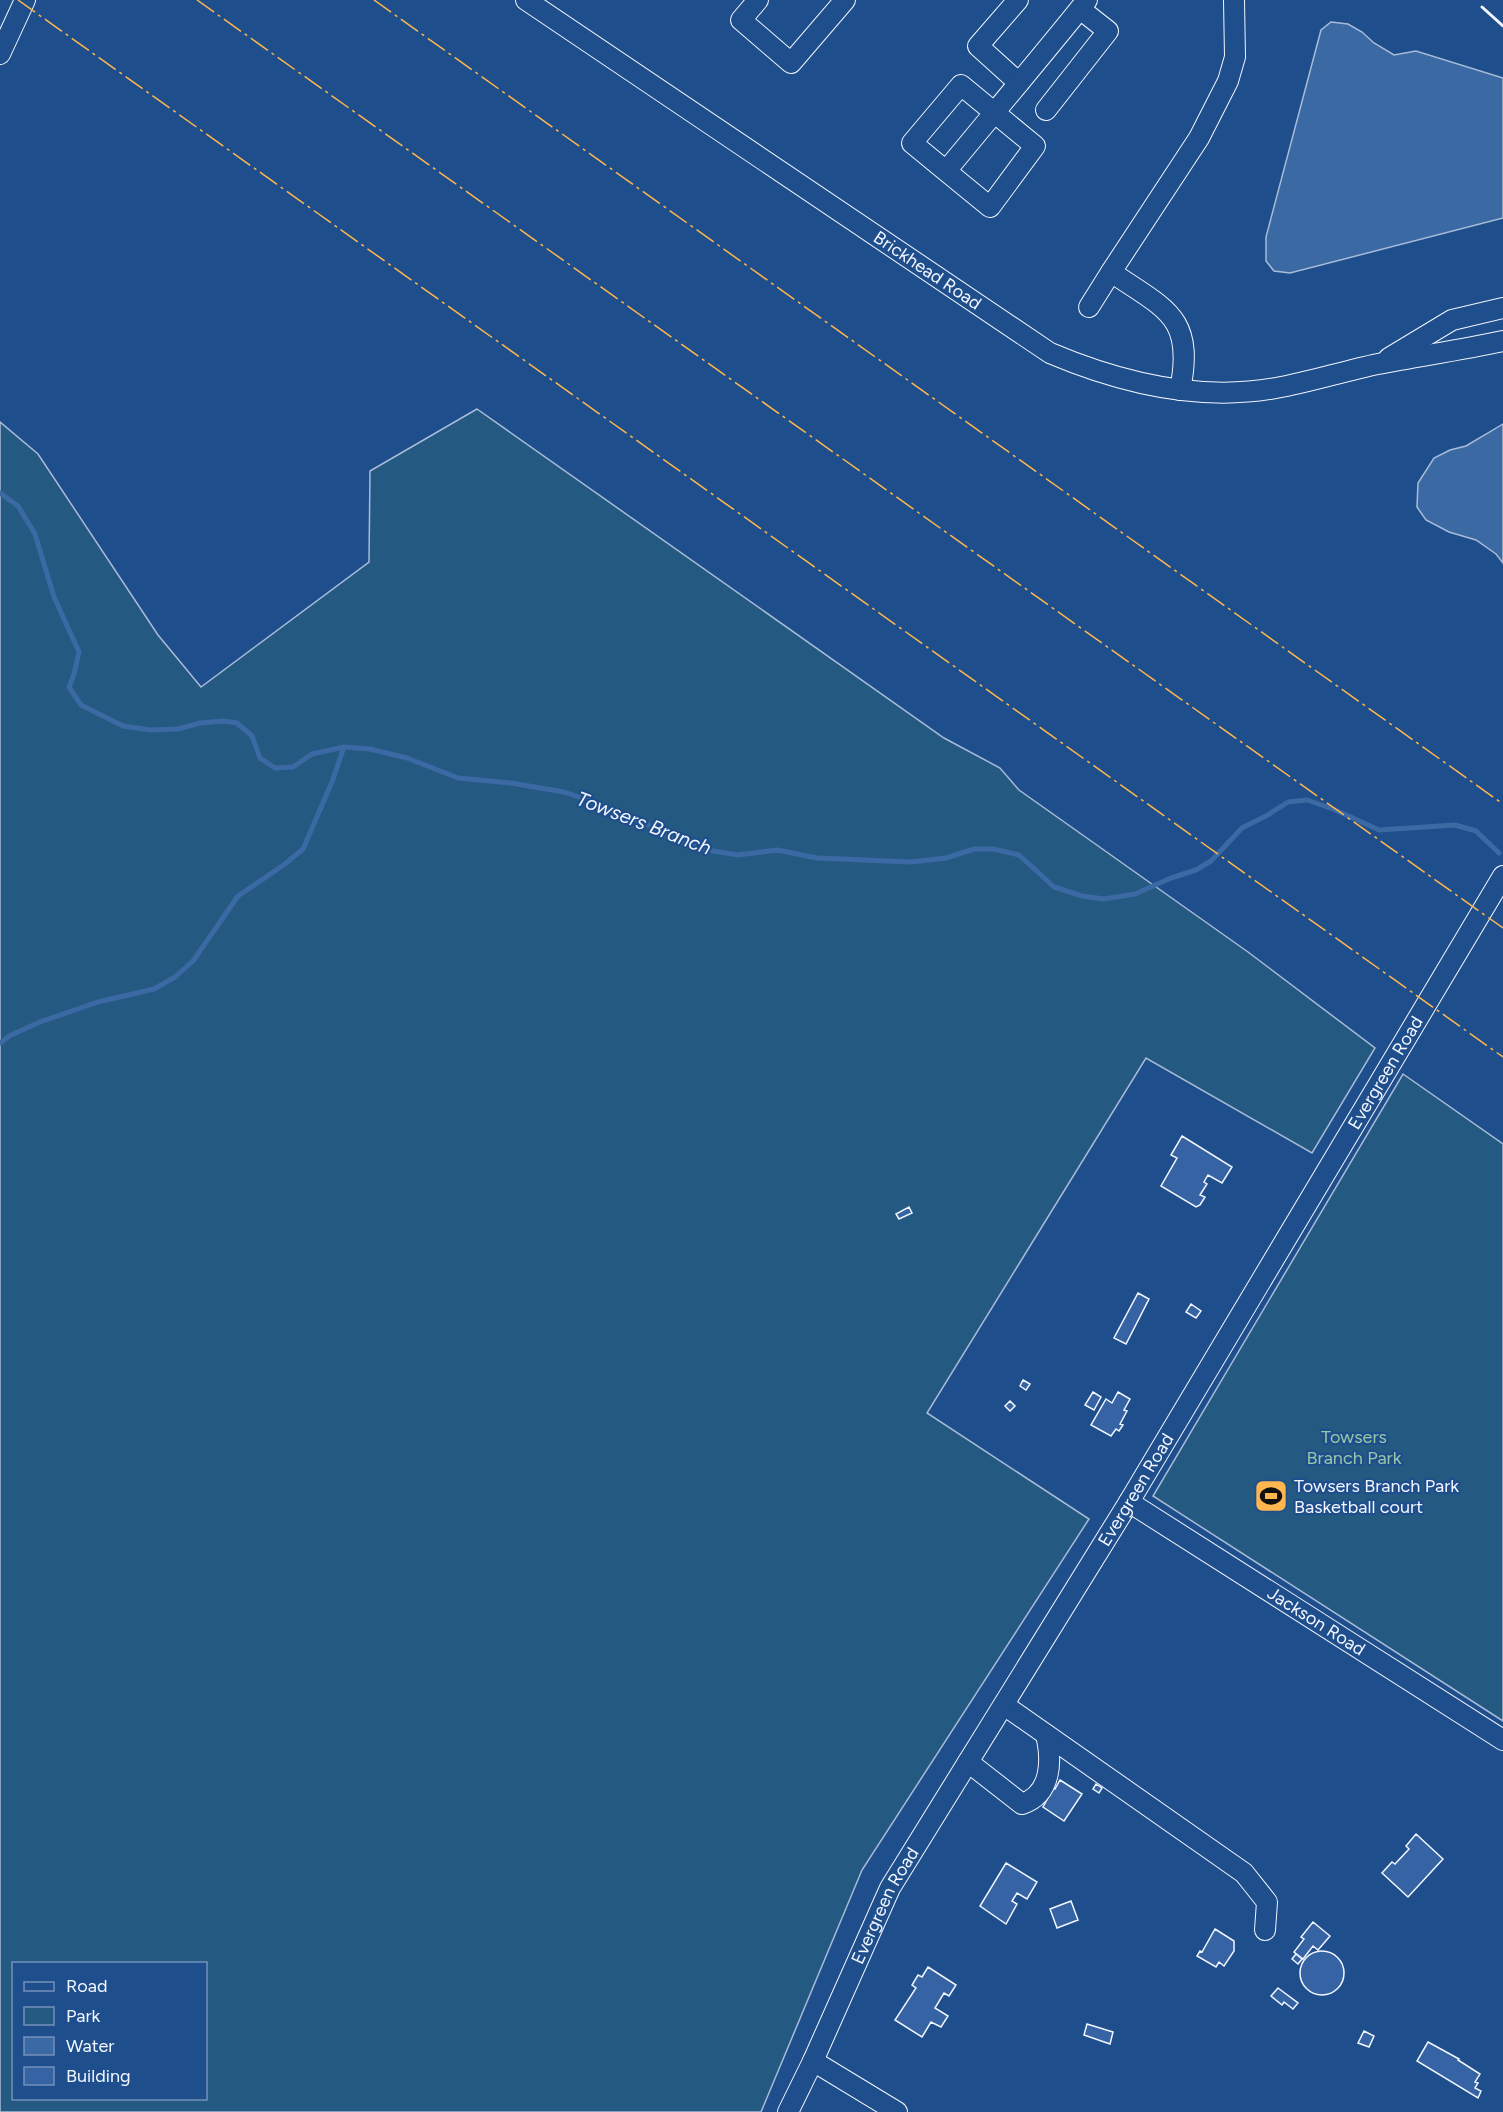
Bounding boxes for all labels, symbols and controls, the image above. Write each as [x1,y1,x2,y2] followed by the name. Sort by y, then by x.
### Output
[869,226,986,315] street label: Brickhead Road
[573,786,715,860] water label: Towsers Branch
[1343,1012,1428,1134] street label: Evergreen Road
[1307,1426,1402,1469] park label: Towsers Branch Park
[1093,1430,1178,1550] street label: Evergreen Road
[1294,1475,1459,1518] place label: Towsers Branch Park Basketball court
[1253,1478,1289,1514] sports icon: Towsers Branch Park Basketball court
[1263,1582,1369,1660] street label: Jackson Road
[847,1843,923,1968] street label: Evergreen Road
[12,1962,207,2100] legend
[66,1975,107,1997] text: Road
[66,2005,101,2027] text: Park
[66,2035,114,2057] text: Water
[66,2065,131,2087] text: Building

